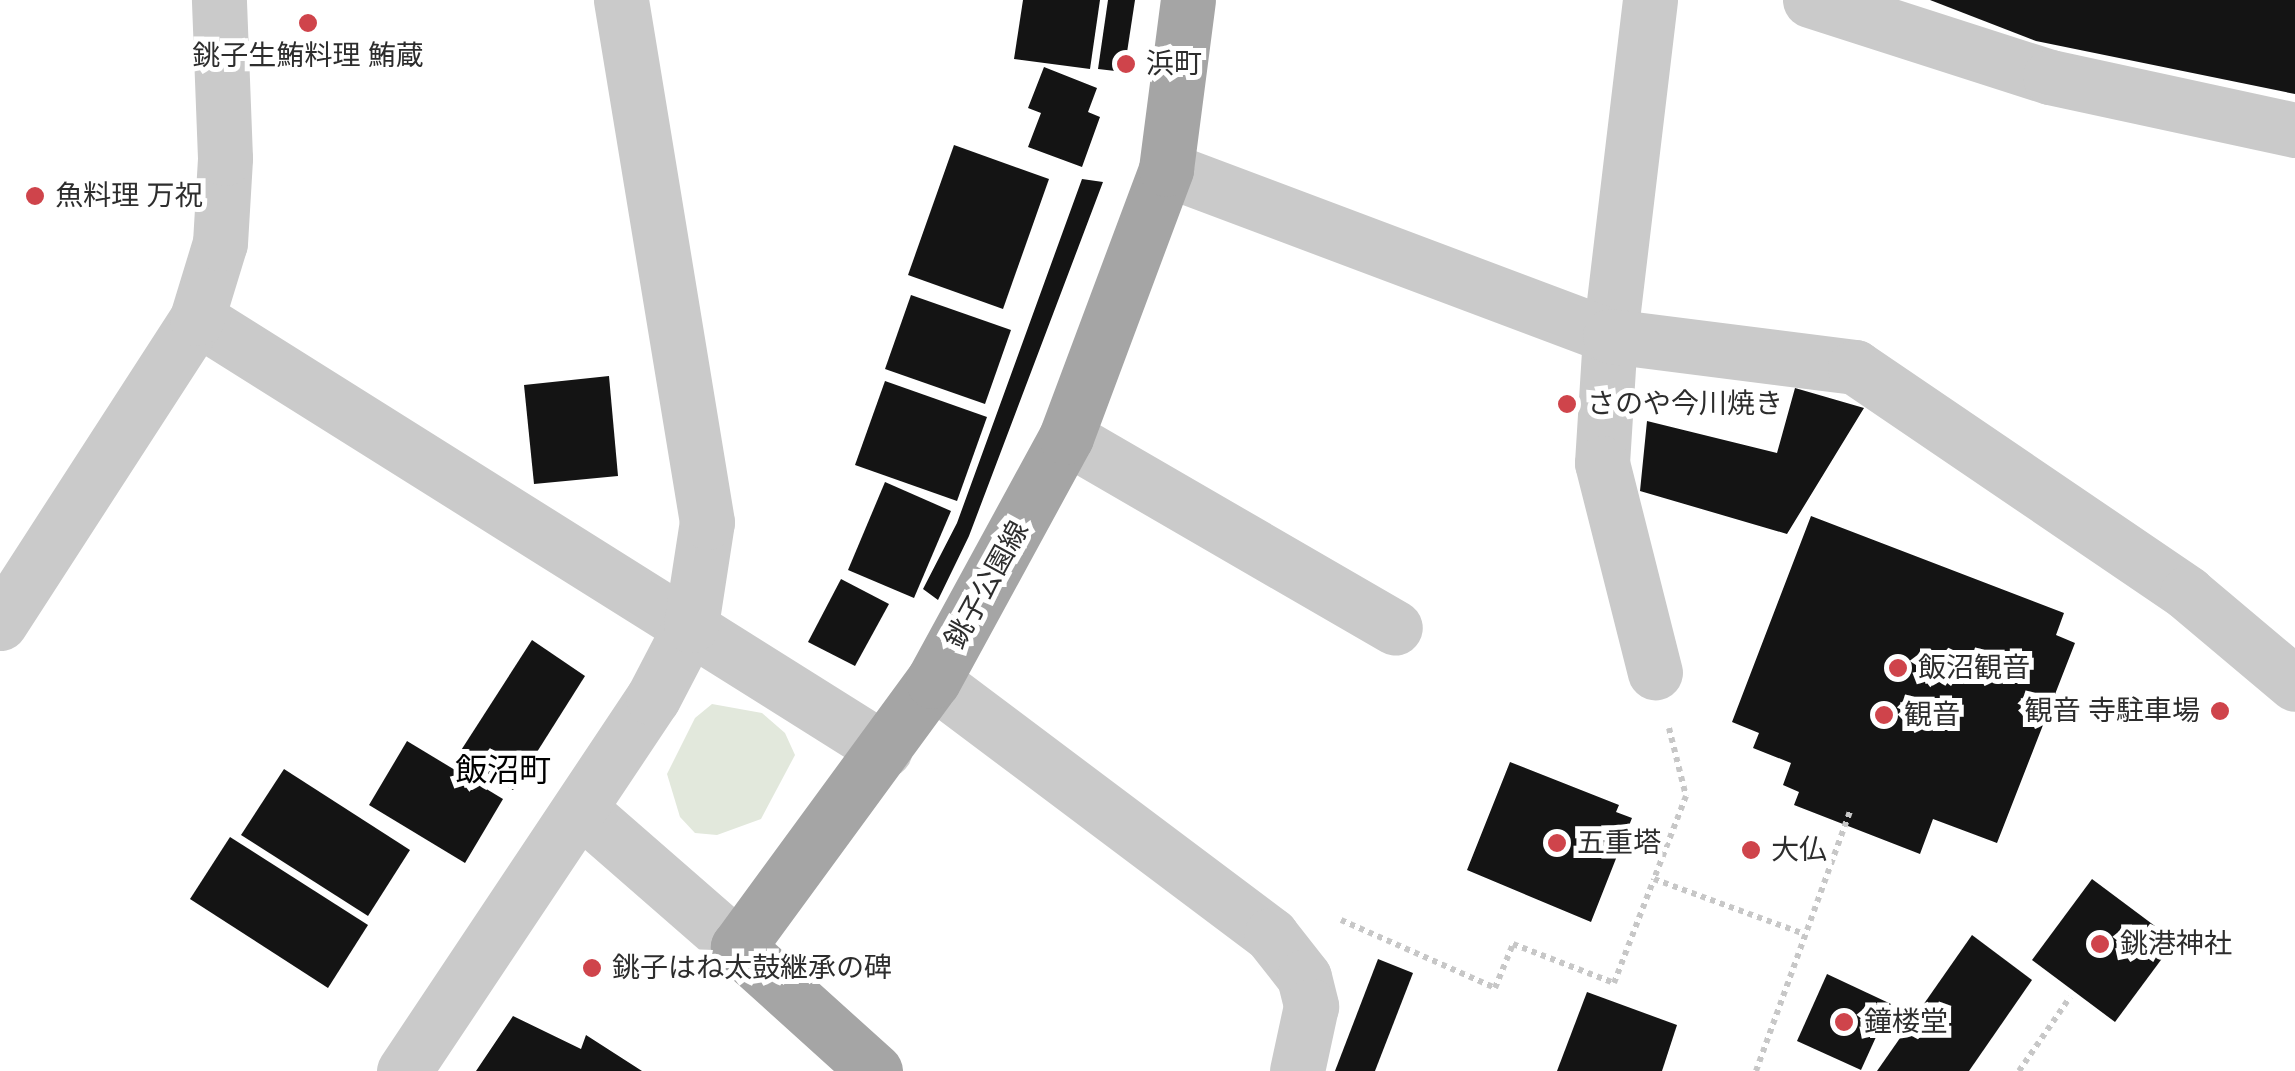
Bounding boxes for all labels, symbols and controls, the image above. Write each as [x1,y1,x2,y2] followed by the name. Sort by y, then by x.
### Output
[297,12,319,34] marker: 銚子生鮪料理 鮪蔵
[192,39,424,73] place label: 銚子生鮪料理 鮪蔵
[1146,47,1202,81] place label: 浜町
[1115,53,1137,75] marker: 浜町
[55,179,202,213] place label: 魚料理 万祝
[24,185,46,207] marker: 魚料理 万祝
[1587,387,1783,421] place label: さのや今川焼き
[1556,393,1578,415] marker: さのや今川焼き
[938,516,1036,654] street label: 銚子公園線
[1918,651,2030,685] place label: 飯沼観音
[1887,657,1909,679] marker: 飯沼観音
[2025,694,2200,728] place label: 観音 寺駐車場
[1904,698,1960,732] place label: 観音
[2209,700,2231,722] marker: 観音 寺駐車場
[1873,704,1895,726] marker: 観音
[455,751,551,789] district label: 飯沼町
[1577,826,1661,860] place label: 五重塔
[1546,832,1568,854] marker: 五重塔
[1771,833,1827,867] place label: 大仏
[1740,839,1762,861] marker: 大仏
[2120,927,2232,961] place label: 銚港神社
[2089,933,2111,955] marker: 銚港神社
[612,951,892,985] place label: 銚子はね太鼓継承の碑
[581,957,603,979] marker: 銚子はね太鼓継承の碑
[1864,1005,1948,1039] place label: 鐘楼堂
[1833,1011,1855,1033] marker: 鐘楼堂

